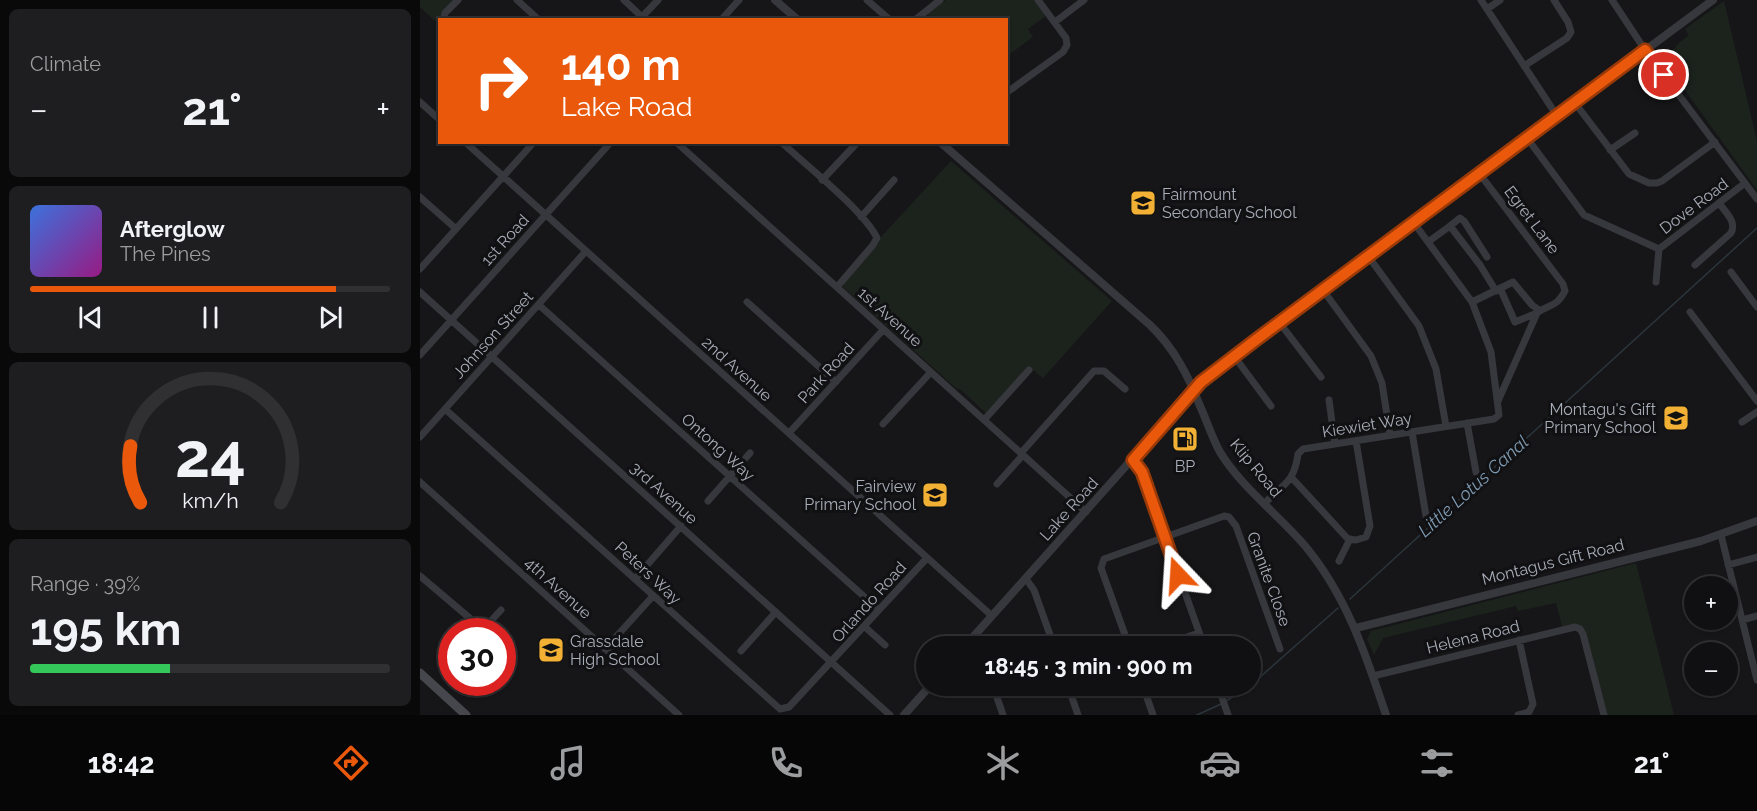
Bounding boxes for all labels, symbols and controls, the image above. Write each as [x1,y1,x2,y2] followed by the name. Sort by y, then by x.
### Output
[561,41,681,90] text: 140 m
[462,42,540,120] icon: right
[1638,49,1689,100] pin
[30,52,101,76] text: Climate
[1647,58,1680,91] icon: arrive
[182,83,242,136] text: 21°
[30,90,48,129] text: −
[376,90,390,129] text: +
[561,91,693,122] text: Lake Road
[1656,174,1732,238] street label: Dove Road
[1500,182,1564,258] street label: Egret Lane
[1162,185,1297,222] place label: Fairmount Secondary School
[1128,188,1158,218] school or university icon: Fairmount Secondary School
[477,210,533,270] street label: 1st Road
[120,216,225,242] text: Afterglow
[120,242,211,266] text: The Pines
[854,283,926,351] street label: 1st Avenue
[449,287,538,383] street label: Johnson Street
[74,301,107,334] icon: previous
[194,301,227,334] icon: pause
[314,301,347,334] icon: next
[698,333,776,405] street label: 2nd Avenue
[794,339,858,407] street label: Park Road
[1544,400,1657,437] place label: Montagu's Gift Primary School
[1661,403,1691,433] school or university icon: Montagu's Gift Primary School
[1321,408,1414,441] street label: Kiewiet Way
[678,409,759,485] street label: Ontong Way
[175,418,245,492] text: 24
[1170,424,1200,454] fuel station icon: BP
[1414,431,1533,541] water label: Little Lotus Canal
[1226,435,1286,501] street label: Klip Road
[1175,457,1195,476] place label: BP
[627,458,701,528] street label: 3rd Avenue
[1036,474,1102,544] street label: Lake Road
[804,477,917,514] place label: Fairview Primary School
[920,480,950,510] school or university icon: Fairview Primary School
[182,488,238,513] text: km/h
[1243,529,1295,629] street label: Granite Close
[1480,535,1626,589] street label: Montagus Gift Road
[611,538,685,609] street label: Peters Way
[1146,543,1210,607] position arrow
[521,553,595,623] street label: 4th Avenue
[828,558,910,646] street label: Orlando Road
[30,572,140,596] text: Range · 39%
[1684,576,1738,696] map controls
[1684,576,1738,630] button: +
[30,603,181,656] text: 195 km
[1424,616,1522,658] street label: Helena Road
[438,618,516,696] speed limit sign: 30
[570,632,660,669] place label: Grassdale High School
[536,635,566,665] school or university icon: Grassdale High School
[1684,642,1738,696] button: −
[984,653,1193,679] text: 18:45 · 3 min · 900 m
[330,742,372,784] icon: directions
[547,742,589,784] icon: music
[765,742,807,784] icon: phone
[982,742,1024,784] icon: climate
[1199,742,1241,784] icon: car
[1416,742,1458,784] icon: filters
[88,748,155,779] text: 18:42
[1634,748,1669,779] text: 21°

